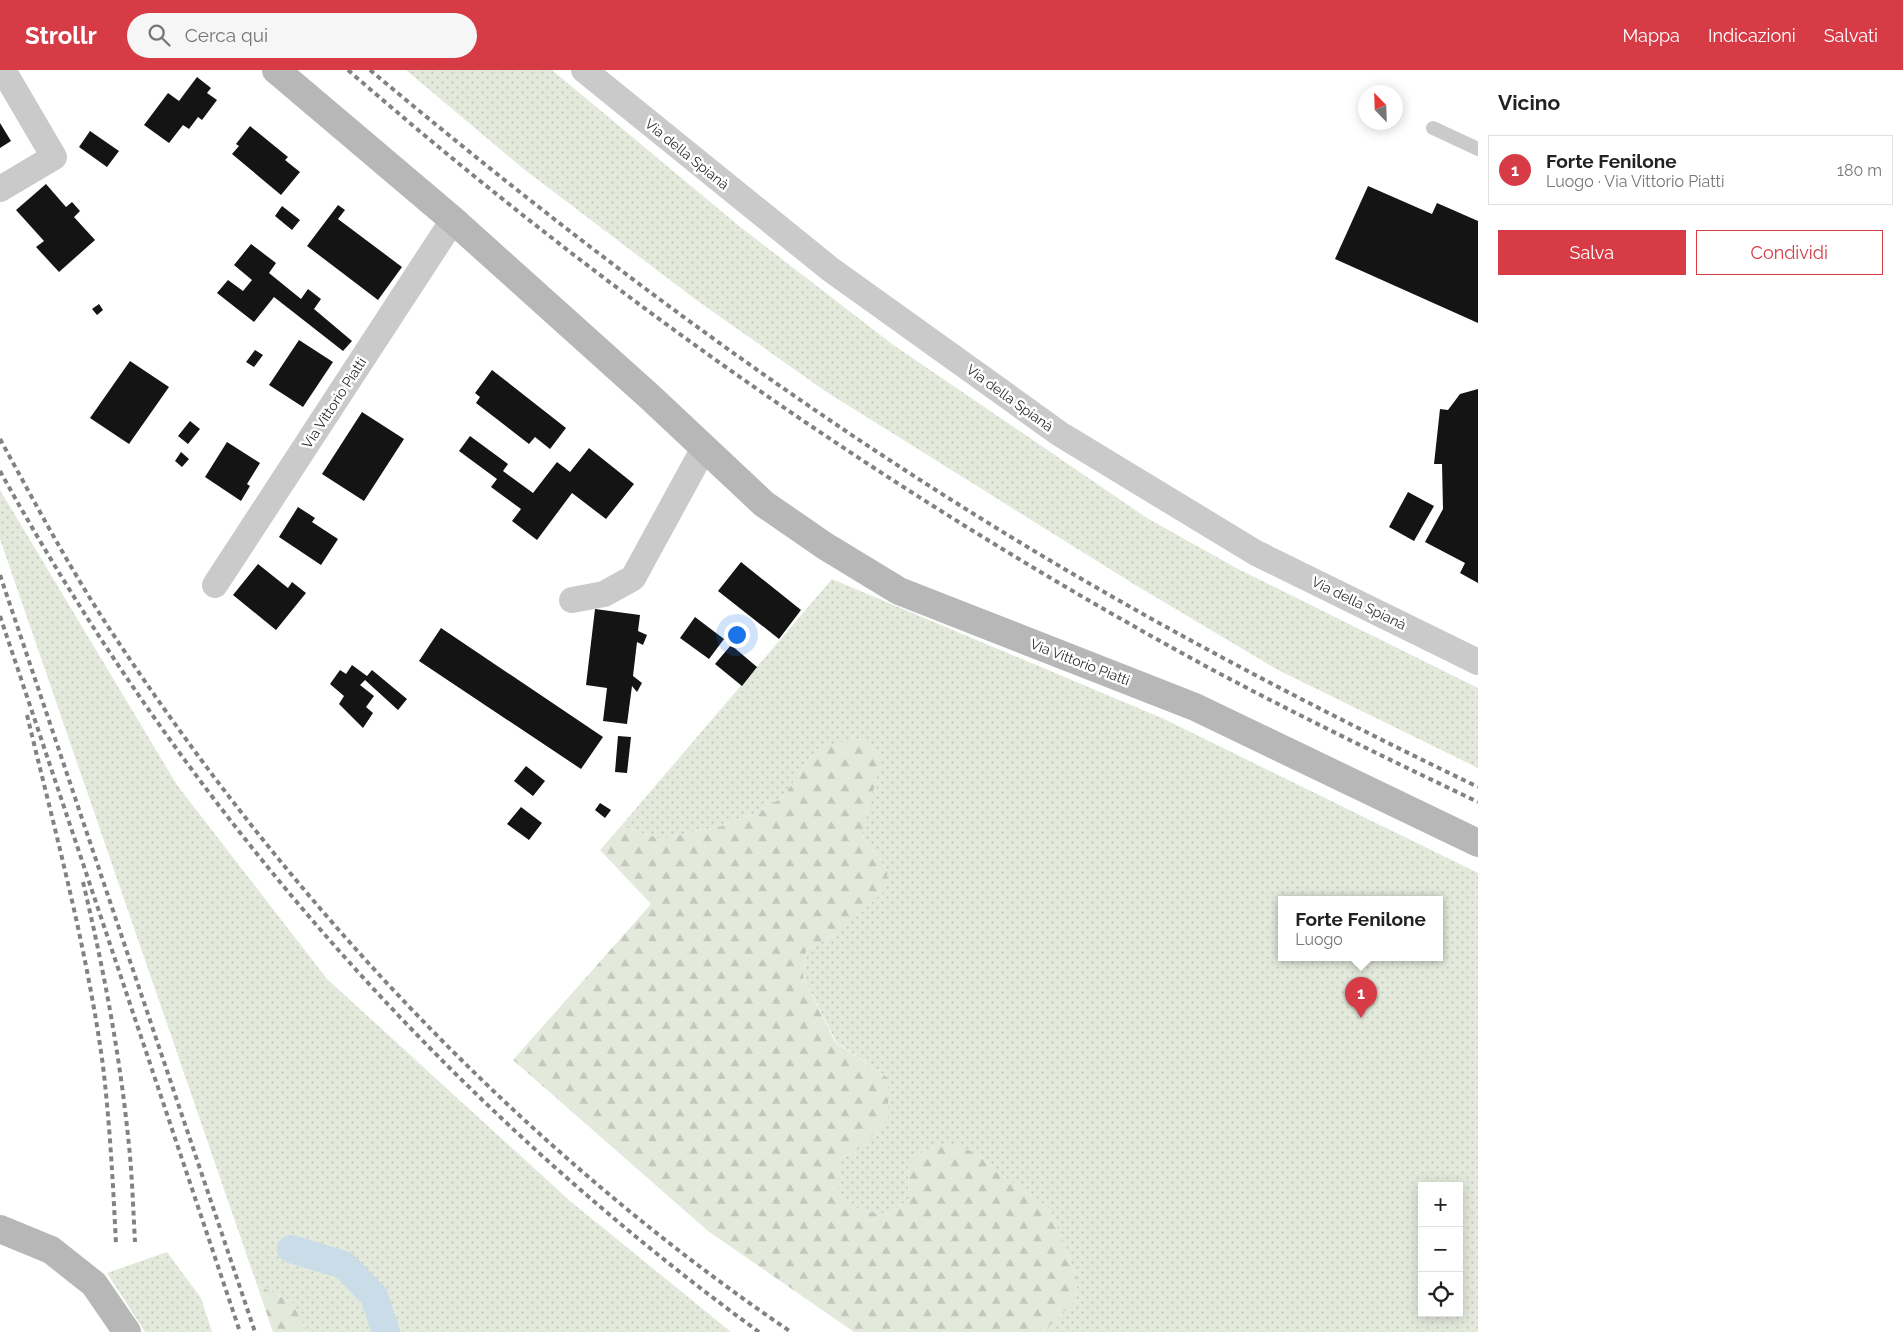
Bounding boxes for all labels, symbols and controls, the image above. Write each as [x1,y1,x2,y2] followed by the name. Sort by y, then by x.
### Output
[127,13,477,58] search box
[25,21,97,50] text: Strollr
[145,21,173,49] icon: search
[185,24,268,46] text: Cerca qui
[1622,25,1680,46] text: Mappa
[1708,25,1796,46] text: Indicazioni
[1824,25,1878,46] text: Salvati
[1358,85,1403,130] north arrow
[1498,90,1560,115] text: Vicino
[642,115,732,193] street label: Via della Spianà
[1546,150,1677,172] text: Forte Fenilone
[1511,161,1519,180] text: 1
[1837,161,1882,180] text: 180 m
[1546,172,1724,191] text: Luogo · Via Vittorio Piatti
[1498,230,1686,275] button: Salva
[1696,230,1883,275] button: Condividi
[299,355,369,451] street label: Via Vittorio Piatti
[964,361,1056,435] street label: Via della Spianà
[1309,573,1409,633] street label: Via della Spianà
[724,622,750,648] your location
[1028,636,1132,688] street label: Via Vittorio Piatti
[1278,896,1443,961] popup
[1295,908,1426,930] text: Forte Fenilone
[1295,930,1343,949] text: Luogo
[1345,977,1377,1018] pin: 1
[1418,1182,1463,1317] map controls
[1418,1182,1463,1227] button: +
[1418,1227,1463,1272] button: −
[1418,1272,1463,1317] button: locate

